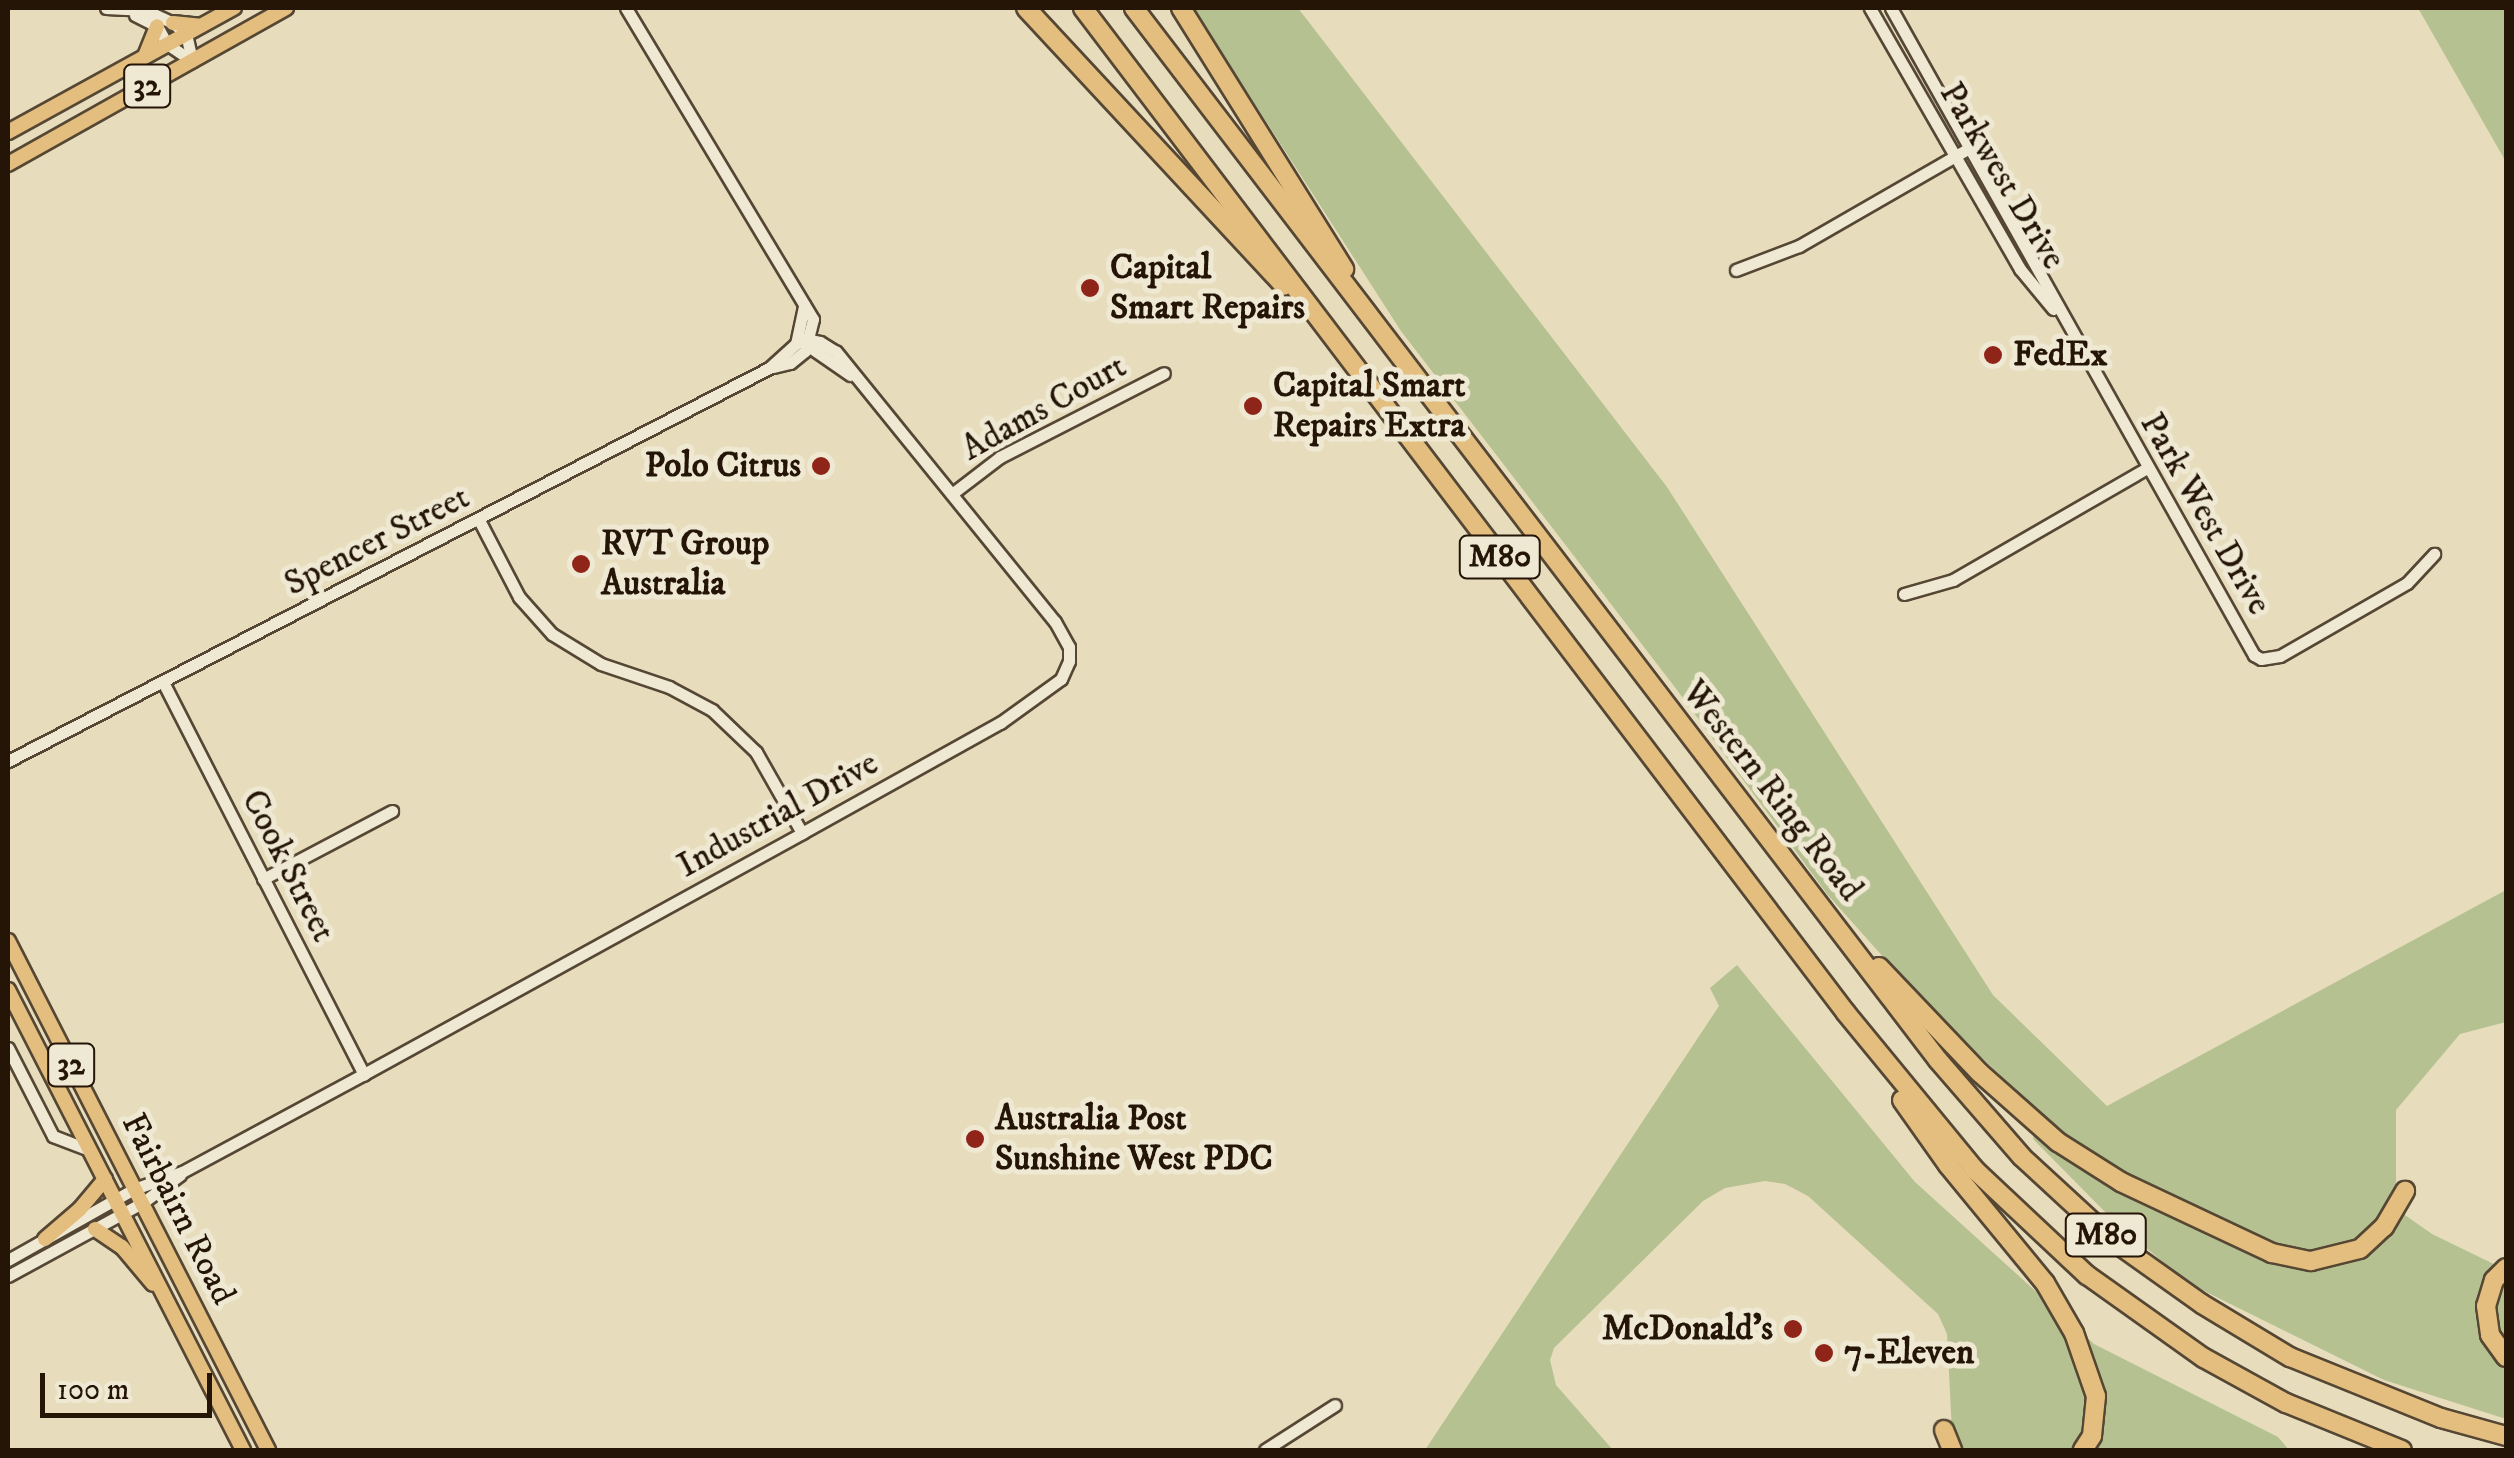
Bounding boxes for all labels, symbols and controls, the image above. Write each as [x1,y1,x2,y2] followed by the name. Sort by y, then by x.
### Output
[122,59,172,113] road number: 32
[1930,75,2074,277] street label: Parkwest Drive
[1110,247,1305,329] place label: Capital Smart Repairs
[1079,277,1101,299] marker: Capital Smart Repairs
[2013,334,2108,376] place label: FedEx
[1982,344,2004,366] marker: FedEx
[954,346,1134,470] street label: Adams Court
[1273,365,1465,447] place label: Capital Smart Repairs Extra
[1242,395,1264,417] marker: Capital Smart Repairs Extra
[2130,406,2280,622] street label: Park West Drive
[645,445,801,487] place label: Polo Citrus
[810,455,832,477] marker: Polo Citrus
[278,477,476,605] street label: Spencer Street
[601,523,769,605] place label: RVT Group Australia
[1458,530,1542,584] road number: M80
[570,553,592,575] marker: RVT Group Australia
[1673,672,1871,910] street label: Western Ring Road
[670,743,886,887] street label: Industrial Drive
[232,783,344,949] street label: Cook Street
[46,1038,96,1092] road number: 32
[995,1098,1273,1180] place label: Australia Post Sunshine West PDC
[112,1106,244,1312] street label: Fairbairn Road
[964,1128,986,1150] marker: Australia Post Sunshine West PDC
[2064,1208,2148,1262] road number: M80
[1602,1308,1773,1350] place label: McDonald's
[1782,1318,1804,1340] marker: McDonald's
[1844,1332,1974,1374] place label: 7-Eleven
[1813,1342,1835,1364] marker: 7-Eleven
[45,1353,218,1415] scale bar
[57,1372,129,1409] text: 100 m

